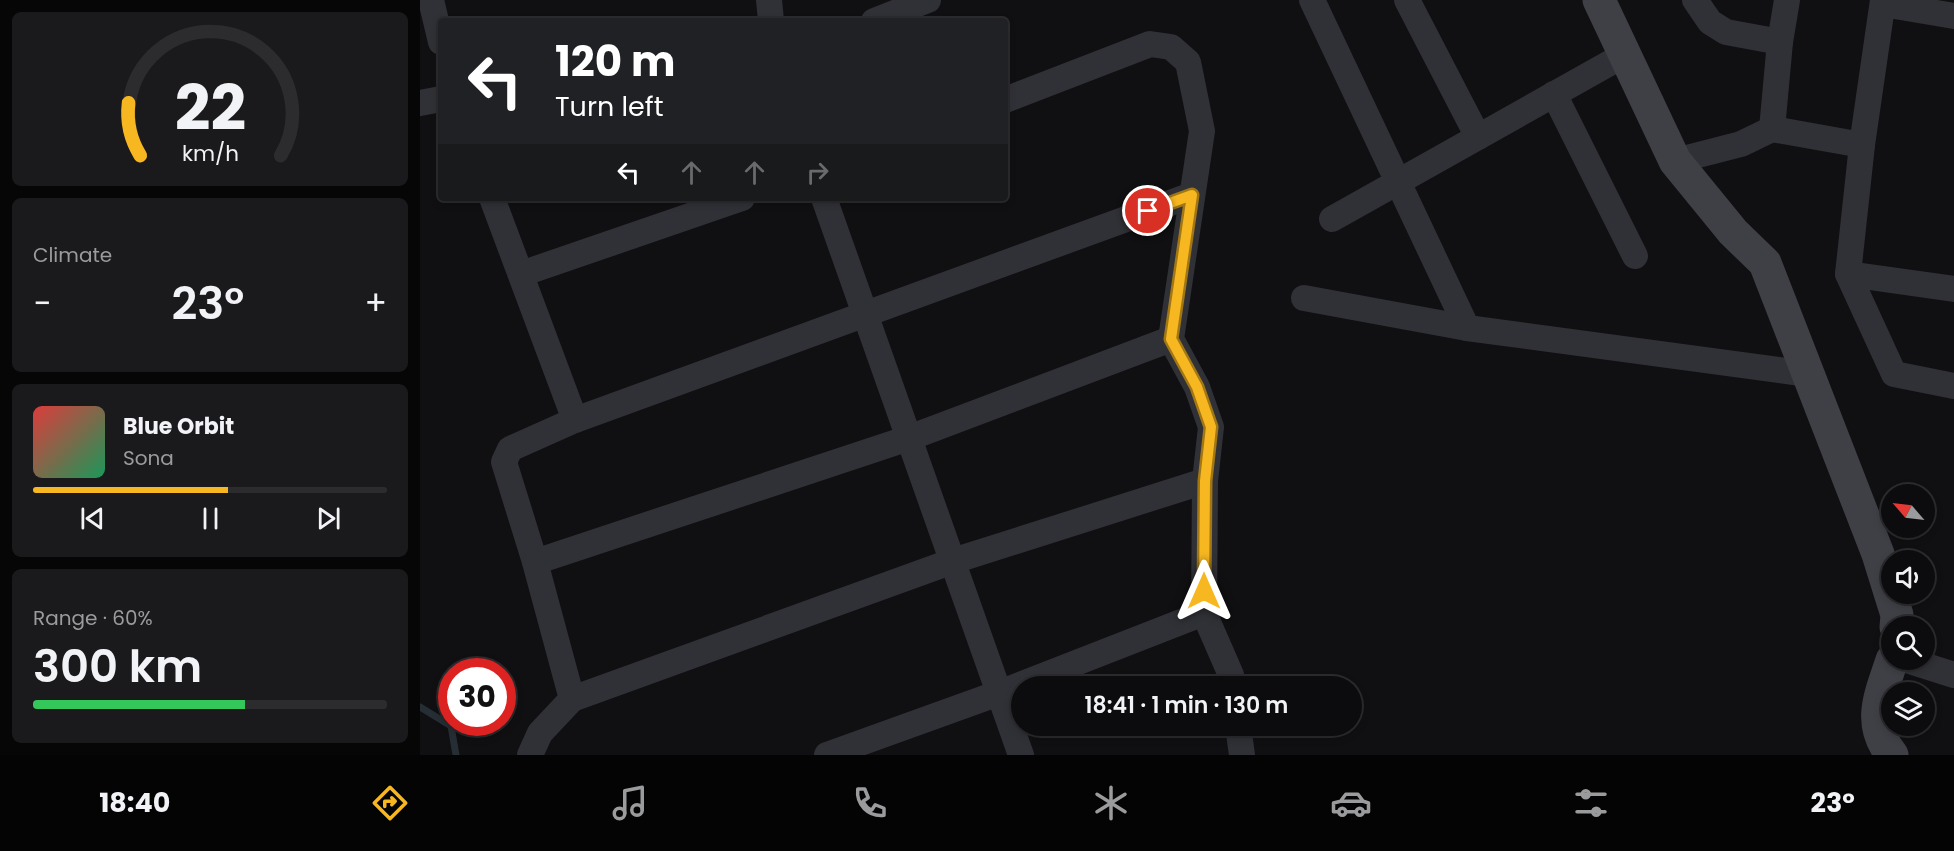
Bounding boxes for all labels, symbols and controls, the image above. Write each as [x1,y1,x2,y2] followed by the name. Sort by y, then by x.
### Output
[555,32,676,91] text: 120 m
[456,42,534,120] icon: left
[174,64,246,152] text: 22
[555,88,664,125] text: Turn left
[181,138,239,169] text: km/h
[612,156,645,189] icon: left
[675,156,708,189] icon: ahead
[738,156,771,189] icon: ahead
[801,156,834,189] icon: right
[1122,185,1173,236] pin
[1131,194,1164,227] icon: arrive
[33,241,112,269] text: Climate
[171,272,244,335] text: 23°
[33,280,51,327] text: −
[364,280,387,327] text: +
[123,411,234,442] text: Blue Orbit
[123,444,174,472] text: Sona
[1881,484,1935,538] north arrow
[1881,484,1935,736] map controls
[76,502,109,535] icon: previous
[194,502,227,535] icon: pause
[312,502,345,535] icon: next
[1881,550,1935,604] button: sound
[1172,559,1236,623] position arrow
[33,604,153,632] text: Range · 60%
[1881,616,1935,670] button: search
[33,635,202,698] text: 300 km
[438,658,516,736] speed limit sign: 30
[1881,682,1935,736] button: layers
[1085,690,1288,721] text: 18:41 · 1 min · 130 m
[369,782,411,824] icon: directions
[609,782,651,824] icon: music
[849,782,891,824] icon: phone
[1090,782,1132,824] icon: climate
[1330,782,1372,824] icon: car
[1570,782,1612,824] icon: filters
[99,784,170,821] text: 18:40
[1811,784,1855,821] text: 23°

